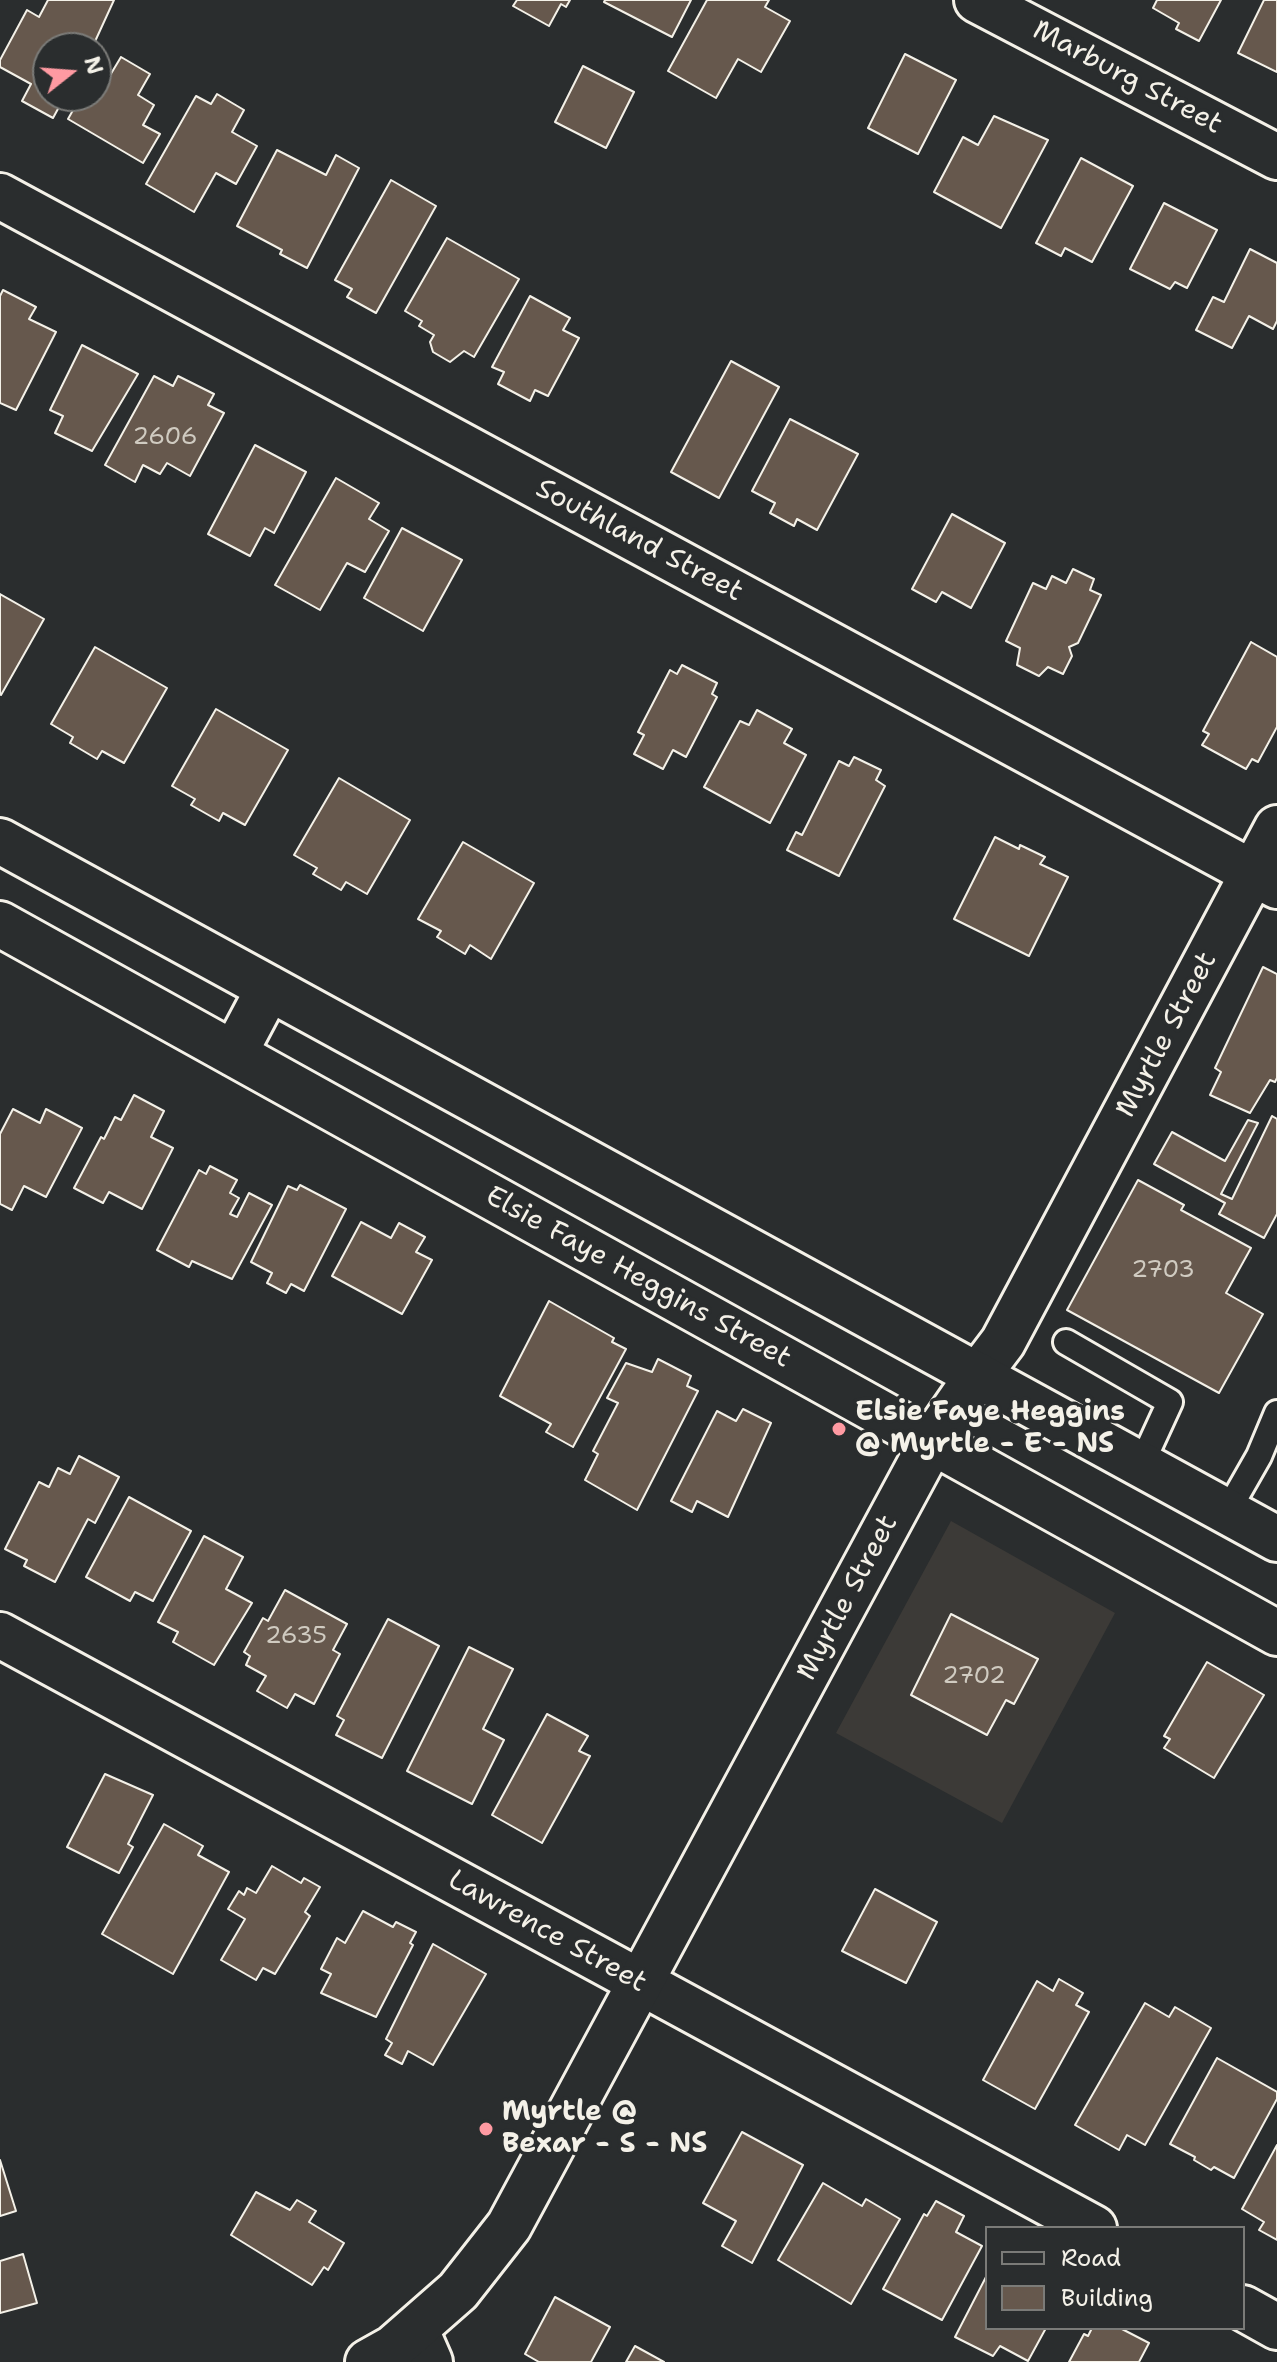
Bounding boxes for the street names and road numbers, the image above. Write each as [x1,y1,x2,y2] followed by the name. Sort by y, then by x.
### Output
[1026,14,1228,142] street label: Marburg Street
[530,472,748,610] street label: Southland Street
[1109,947,1225,1123] street label: Myrtle Street
[479,1180,797,1376] street label: Elsie Faye Heggins Street
[790,1510,906,1686] street label: Myrtle Street
[442,1864,652,2000] street label: Lawrence Street

